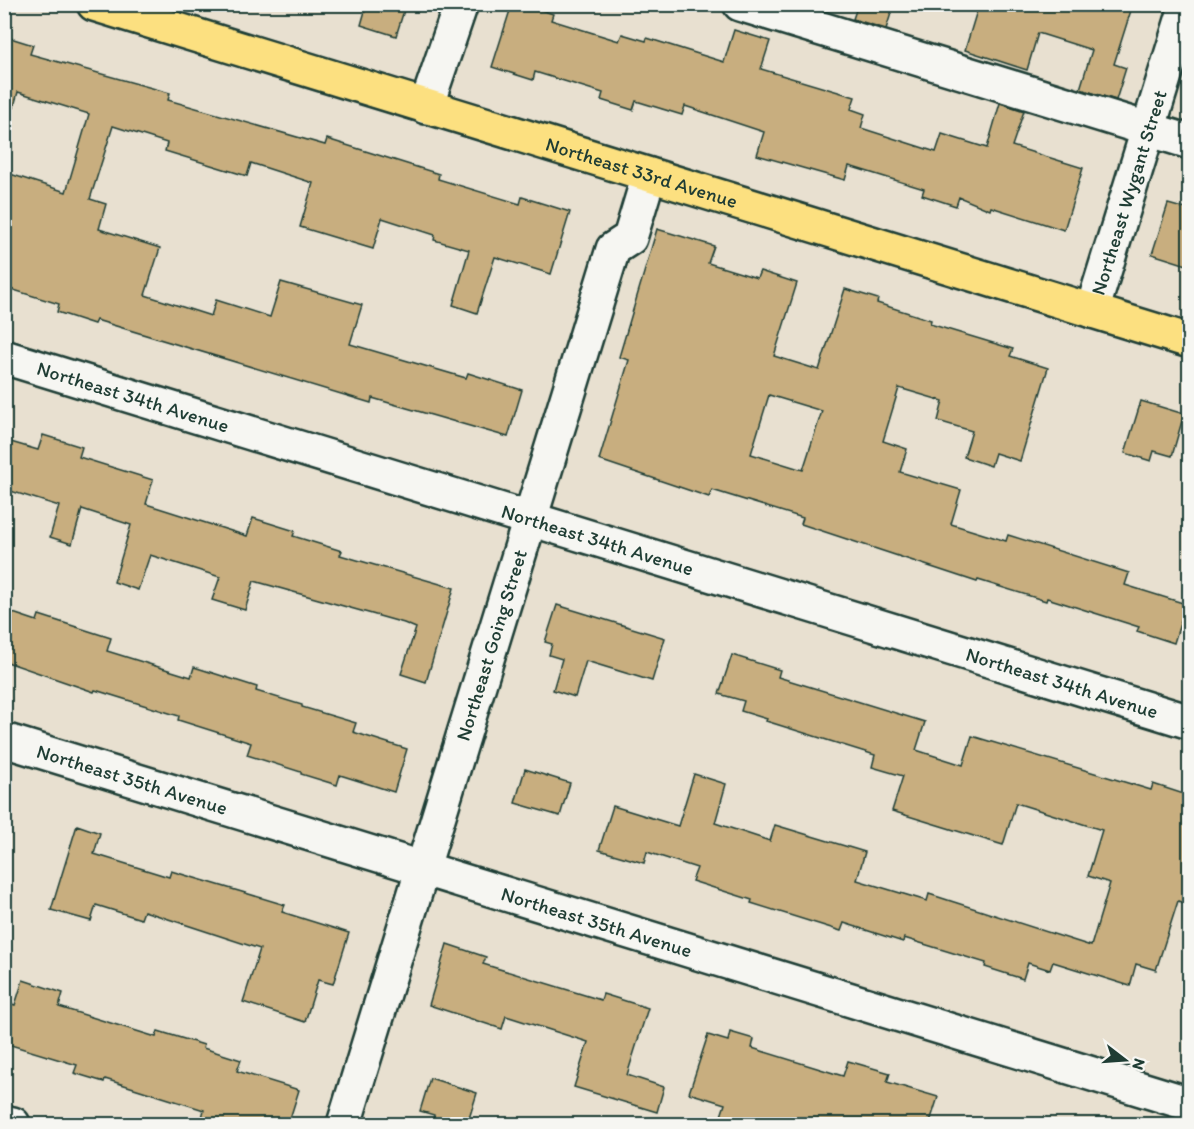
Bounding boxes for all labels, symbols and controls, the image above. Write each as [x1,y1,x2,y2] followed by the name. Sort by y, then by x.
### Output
[1086,87,1172,298] street label: Northeast Wygant Street
[543,132,741,213] street label: Northeast 33rd Avenue
[34,356,232,438] street label: Northeast 34th Avenue
[498,499,697,581] street label: Northeast 34th Avenue
[450,546,532,744] street label: Northeast Going Street
[963,642,1161,723] street label: Northeast 34th Avenue
[34,739,230,820] street label: Northeast 35th Avenue
[498,881,695,962] street label: Northeast 35th Avenue
[1095,1030,1155,1090] north arrow
[1128,1056,1150,1072] text: N

